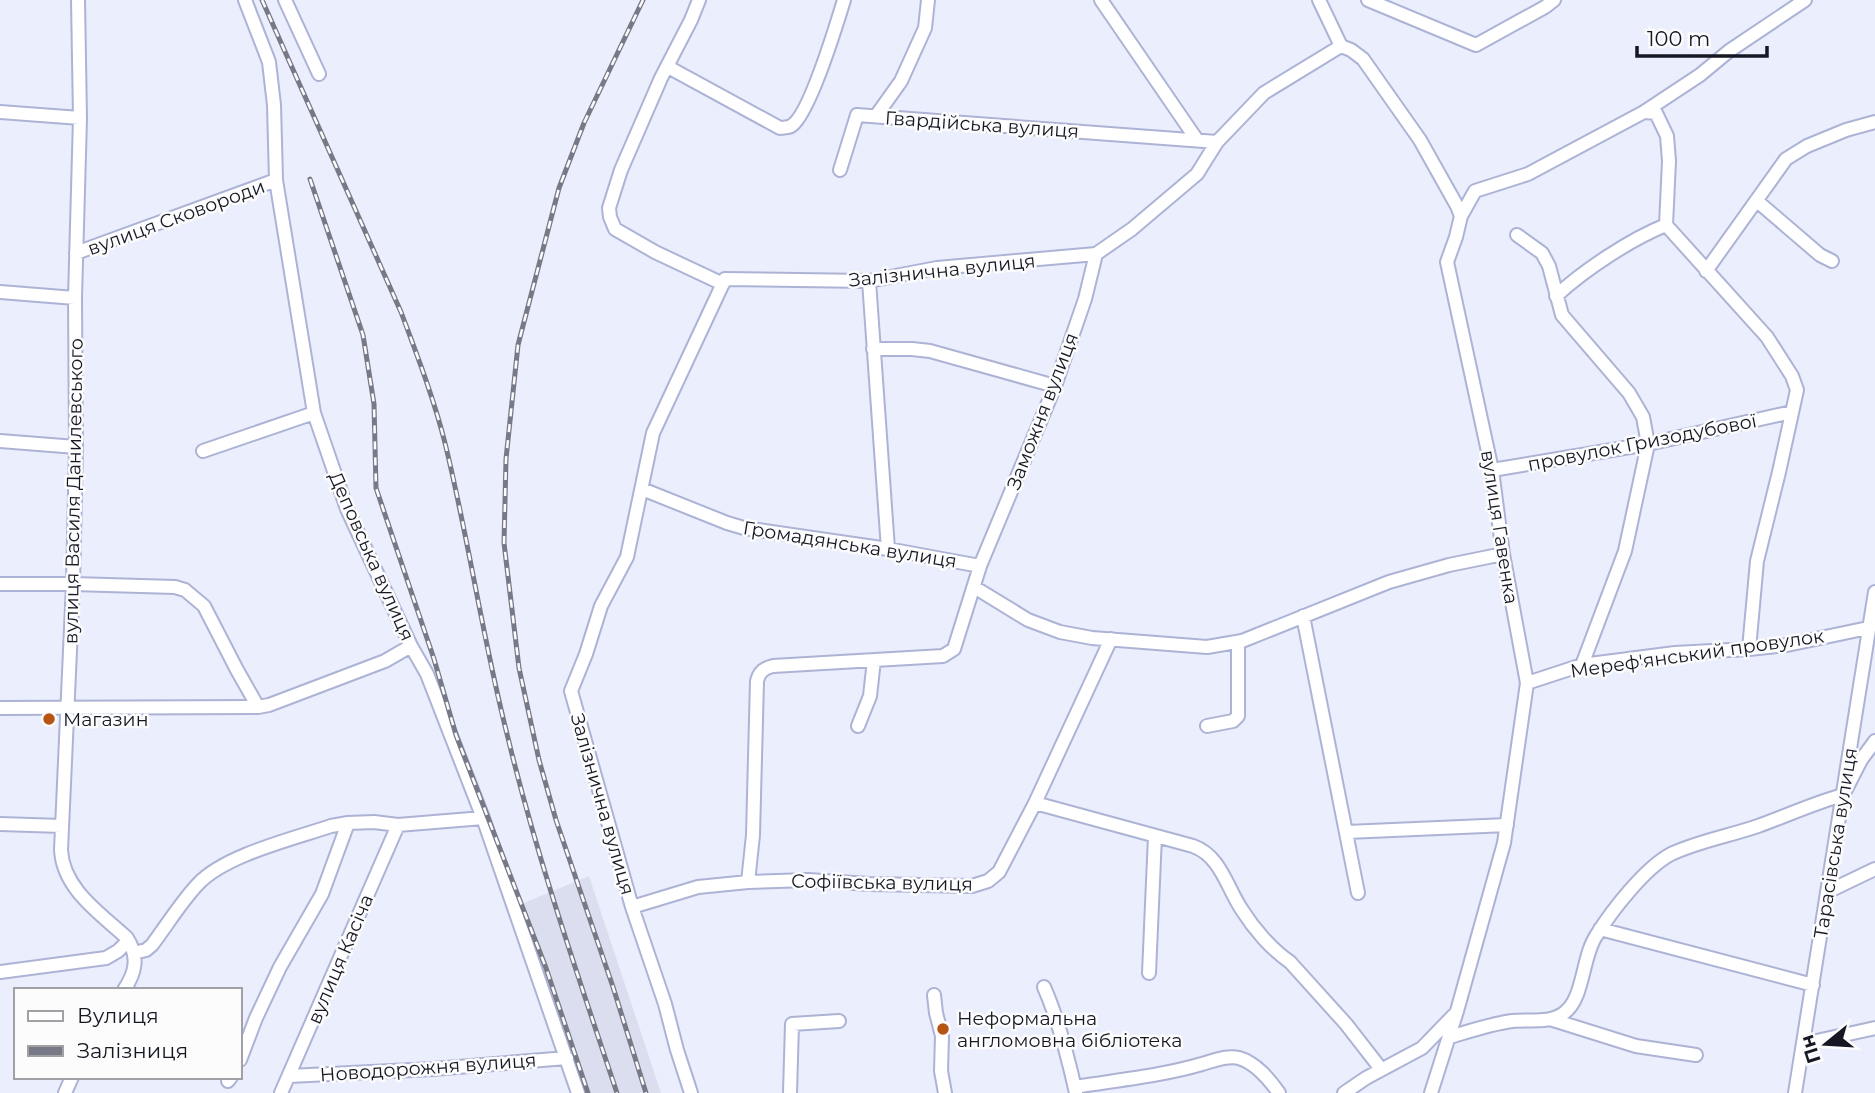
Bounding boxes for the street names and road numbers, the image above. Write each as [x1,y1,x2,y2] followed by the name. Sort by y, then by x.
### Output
[884,106,1080,143] street label: Гвардійська вулиця
[84,175,268,260] street label: вулиця Сковороди
[848,249,1037,292] street label: Залізнична вулиця
[1002,330,1083,493] street label: Заможня вулиця
[59,338,88,644] street label: вулиця Василя Данилевського
[1526,409,1759,476] street label: провулок Гризодубової
[1476,448,1523,606] street label: вулиця Гавенка
[324,468,419,644] street label: Деповська вулиця
[741,516,958,573] street label: Громадянська вулиця
[1569,624,1825,683] street label: Мереф'янський провулок
[566,711,639,898] street label: Залізнична вулиця
[1809,746,1862,940] street label: Тарасівська вулиця
[791,869,973,896] street label: Софіївська вулиця
[303,891,378,1028] street label: вулиця Касіча
[319,1048,537,1087] street label: Новодорожня вулиця

